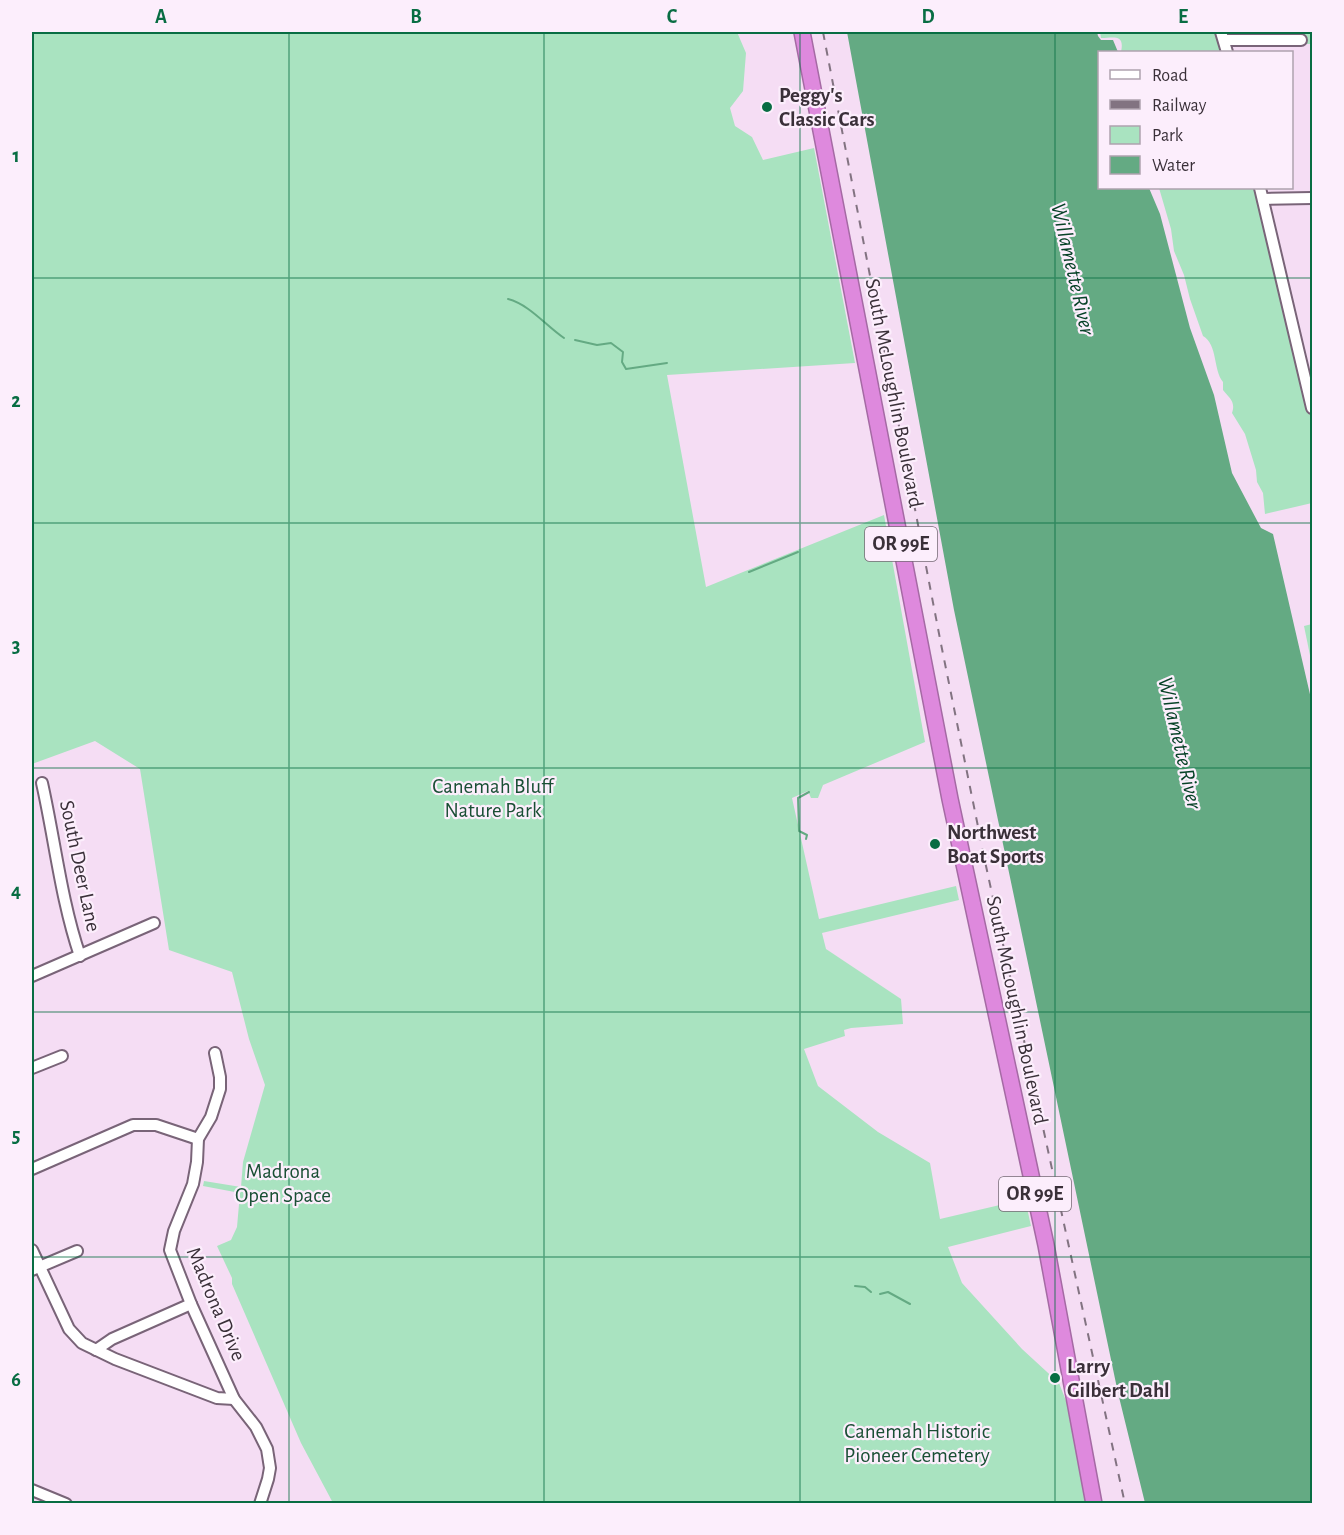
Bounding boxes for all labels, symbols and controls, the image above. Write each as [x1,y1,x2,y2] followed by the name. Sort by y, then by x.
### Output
[155,7,167,27] text: A
[410,7,422,27] text: B
[667,7,678,27] text: C
[921,7,935,27] text: D
[1178,7,1188,27] text: E
[1098,51,1293,189] legend
[1152,67,1188,85] text: Road
[779,85,875,130] place label: Peggy's Classic Cars
[1152,97,1207,115] text: Railway
[760,100,774,114] marker: Peggy's Classic Cars
[1152,127,1184,145] text: Park
[12,146,20,166] text: 1
[1152,157,1195,175] text: Water
[1047,201,1099,338] water label: Willamette River
[861,277,927,509] street label: South McLoughlin Boulevard
[11,391,21,411] text: 2
[865,527,937,561] road number: OR 99E
[12,636,20,656] text: 3
[1154,675,1206,812] water label: Willamette River
[432,776,555,821] park label: Canemah Bluff Nature Park
[56,799,104,933] street label: South Deer Lane
[947,822,1044,867] place label: Northwest Boat Sports
[928,837,942,851] marker: Northwest Boat Sports
[11,881,21,901] text: 4
[983,894,1052,1126] street label: South McLoughlin Boulevard
[12,1126,20,1146] text: 5
[235,1161,331,1206] park label: Madrona Open Space
[999,1177,1071,1211] road number: OR 99E
[183,1244,249,1364] street label: Madrona Drive
[1067,1356,1170,1401] place label: Larry Gilbert Dahl
[11,1370,21,1390] text: 6
[1048,1371,1062,1385] marker: Larry Gilbert Dahl
[844,1421,990,1466] park label: Canemah Historic Pioneer Cemetery

